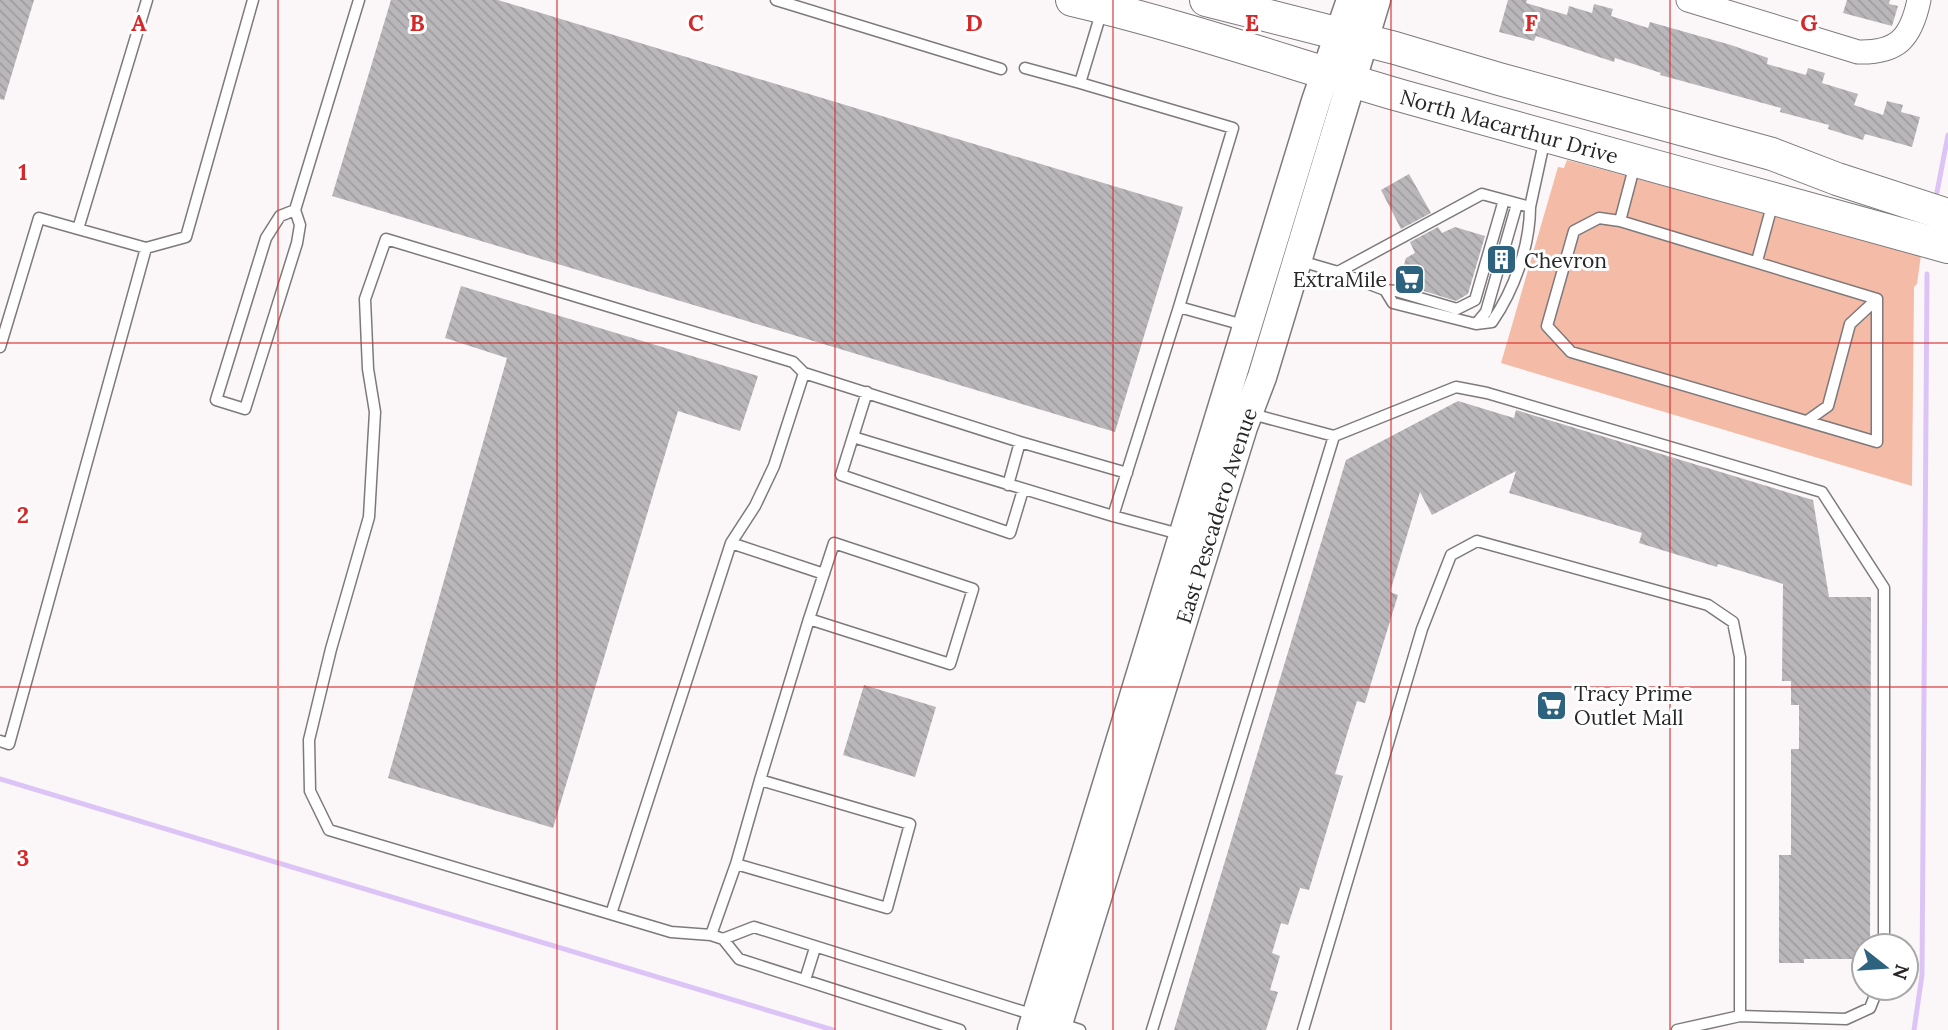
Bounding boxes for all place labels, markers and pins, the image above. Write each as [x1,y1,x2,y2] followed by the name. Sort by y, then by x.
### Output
[1484,243,1518,277] building icon: Chevron
[1524,247,1607,274] place label: Chevron
[1393,262,1427,296] supermarket icon: ExtraMile
[1293,266,1387,293] place label: ExtraMile
[1574,680,1692,731] place label: Tracy Prime Outlet Mall
[1534,688,1568,722] supermarket icon: Tracy Prime Outlet Mall

